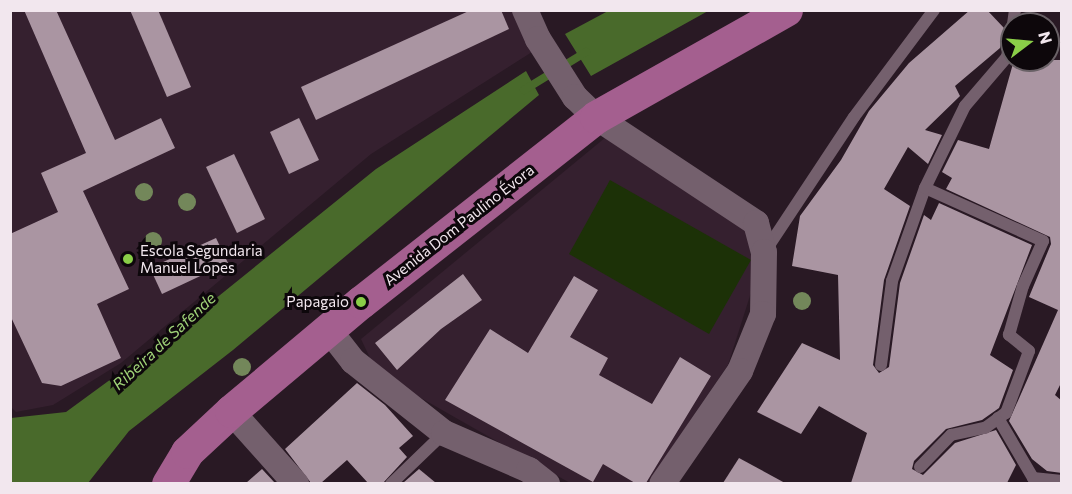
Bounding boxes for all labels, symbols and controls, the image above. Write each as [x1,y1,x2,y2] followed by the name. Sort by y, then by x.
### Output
[1000,12,1060,72] north arrow
[1035,29,1057,46] text: N
[380,161,538,289] street label: Avenida Dom Paulino Évora
[140,241,263,276] place label: Escola Segundaria Manuel Lopes
[121,252,135,266] marker: Escola Segundaria Manuel Lopes
[108,288,220,394] water label: Ribeira de Safende
[286,293,349,311] place label: Papagaio
[354,295,368,309] marker: Papagaio

